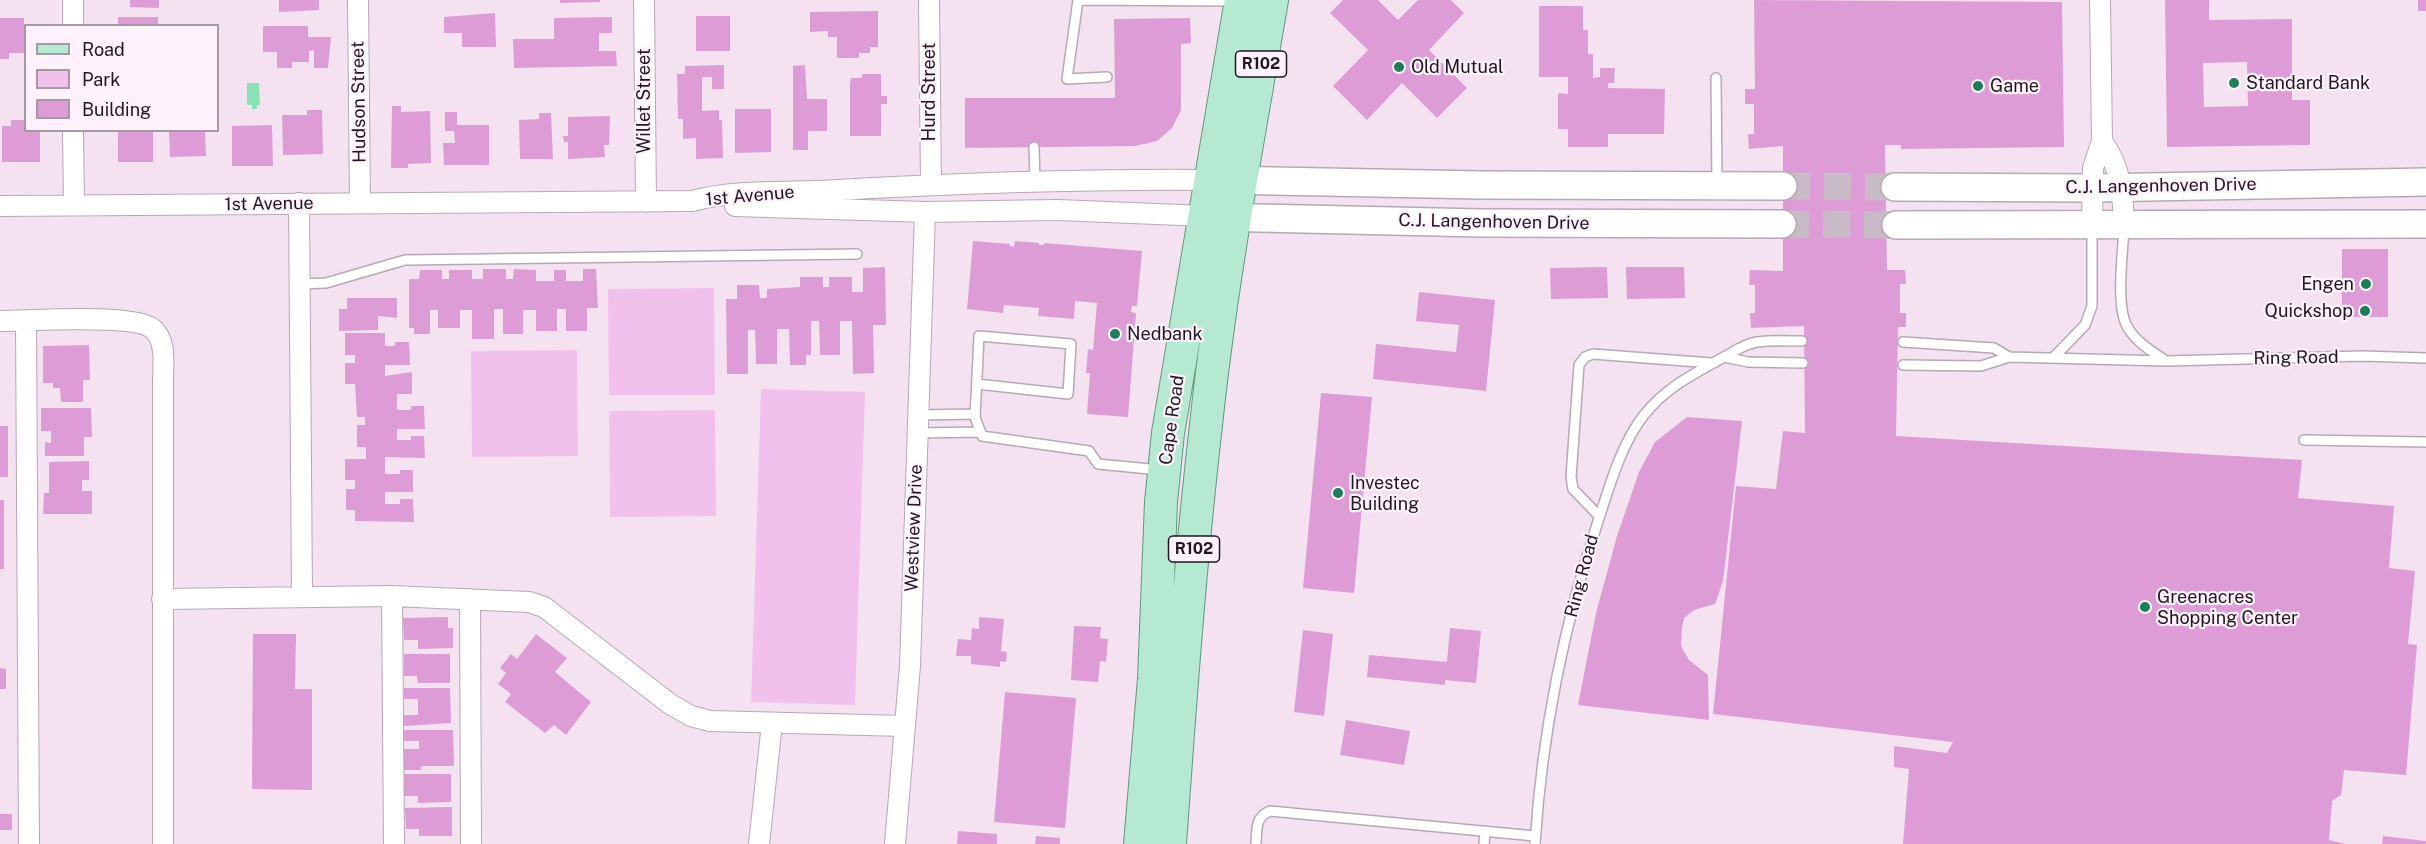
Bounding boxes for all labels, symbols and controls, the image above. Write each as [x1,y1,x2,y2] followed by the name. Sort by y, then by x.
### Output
[24,24,219,132] legend
[82,39,125,60] text: Road
[347,41,371,163] street label: Hudson Street
[918,43,940,141] street label: Hurd Street
[633,48,655,154] street label: Willet Street
[1236,51,1286,77] road number: R102
[1411,56,1503,78] place label: Old Mutual
[1392,60,1406,74] marker: Old Mutual
[82,69,120,90] text: Park
[2246,72,2370,94] place label: Standard Bank
[1990,75,2039,97] place label: Game
[2227,76,2241,90] marker: Standard Bank
[1971,79,1985,93] marker: Game
[82,99,151,120] text: Building
[2065,174,2257,198] street label: C.J. Langenhoven Drive
[705,181,795,211] street label: 1st Avenue
[224,192,314,216] street label: 1st Avenue
[1398,210,1590,234] street label: C.J. Langenhoven Drive
[2301,273,2354,295] place label: Engen
[2359,277,2373,291] marker: Engen
[2265,300,2353,322] place label: Quickshop
[2358,304,2372,318] marker: Quickshop
[1127,323,1203,345] place label: Nedbank
[1108,327,1122,341] marker: Nedbank
[2253,346,2339,370] street label: Ring Road
[1155,374,1189,466] street label: Cape Road
[901,464,927,592] street label: Westview Drive
[1350,472,1420,514] place label: Investec Building
[1331,486,1345,500] marker: Investec Building
[1561,532,1603,620] street label: Ring Road
[1168,536,1220,562] road number: R102
[2157,586,2298,628] place label: Greenacres Shopping Center
[2138,600,2152,614] marker: Greenacres Shopping Center

